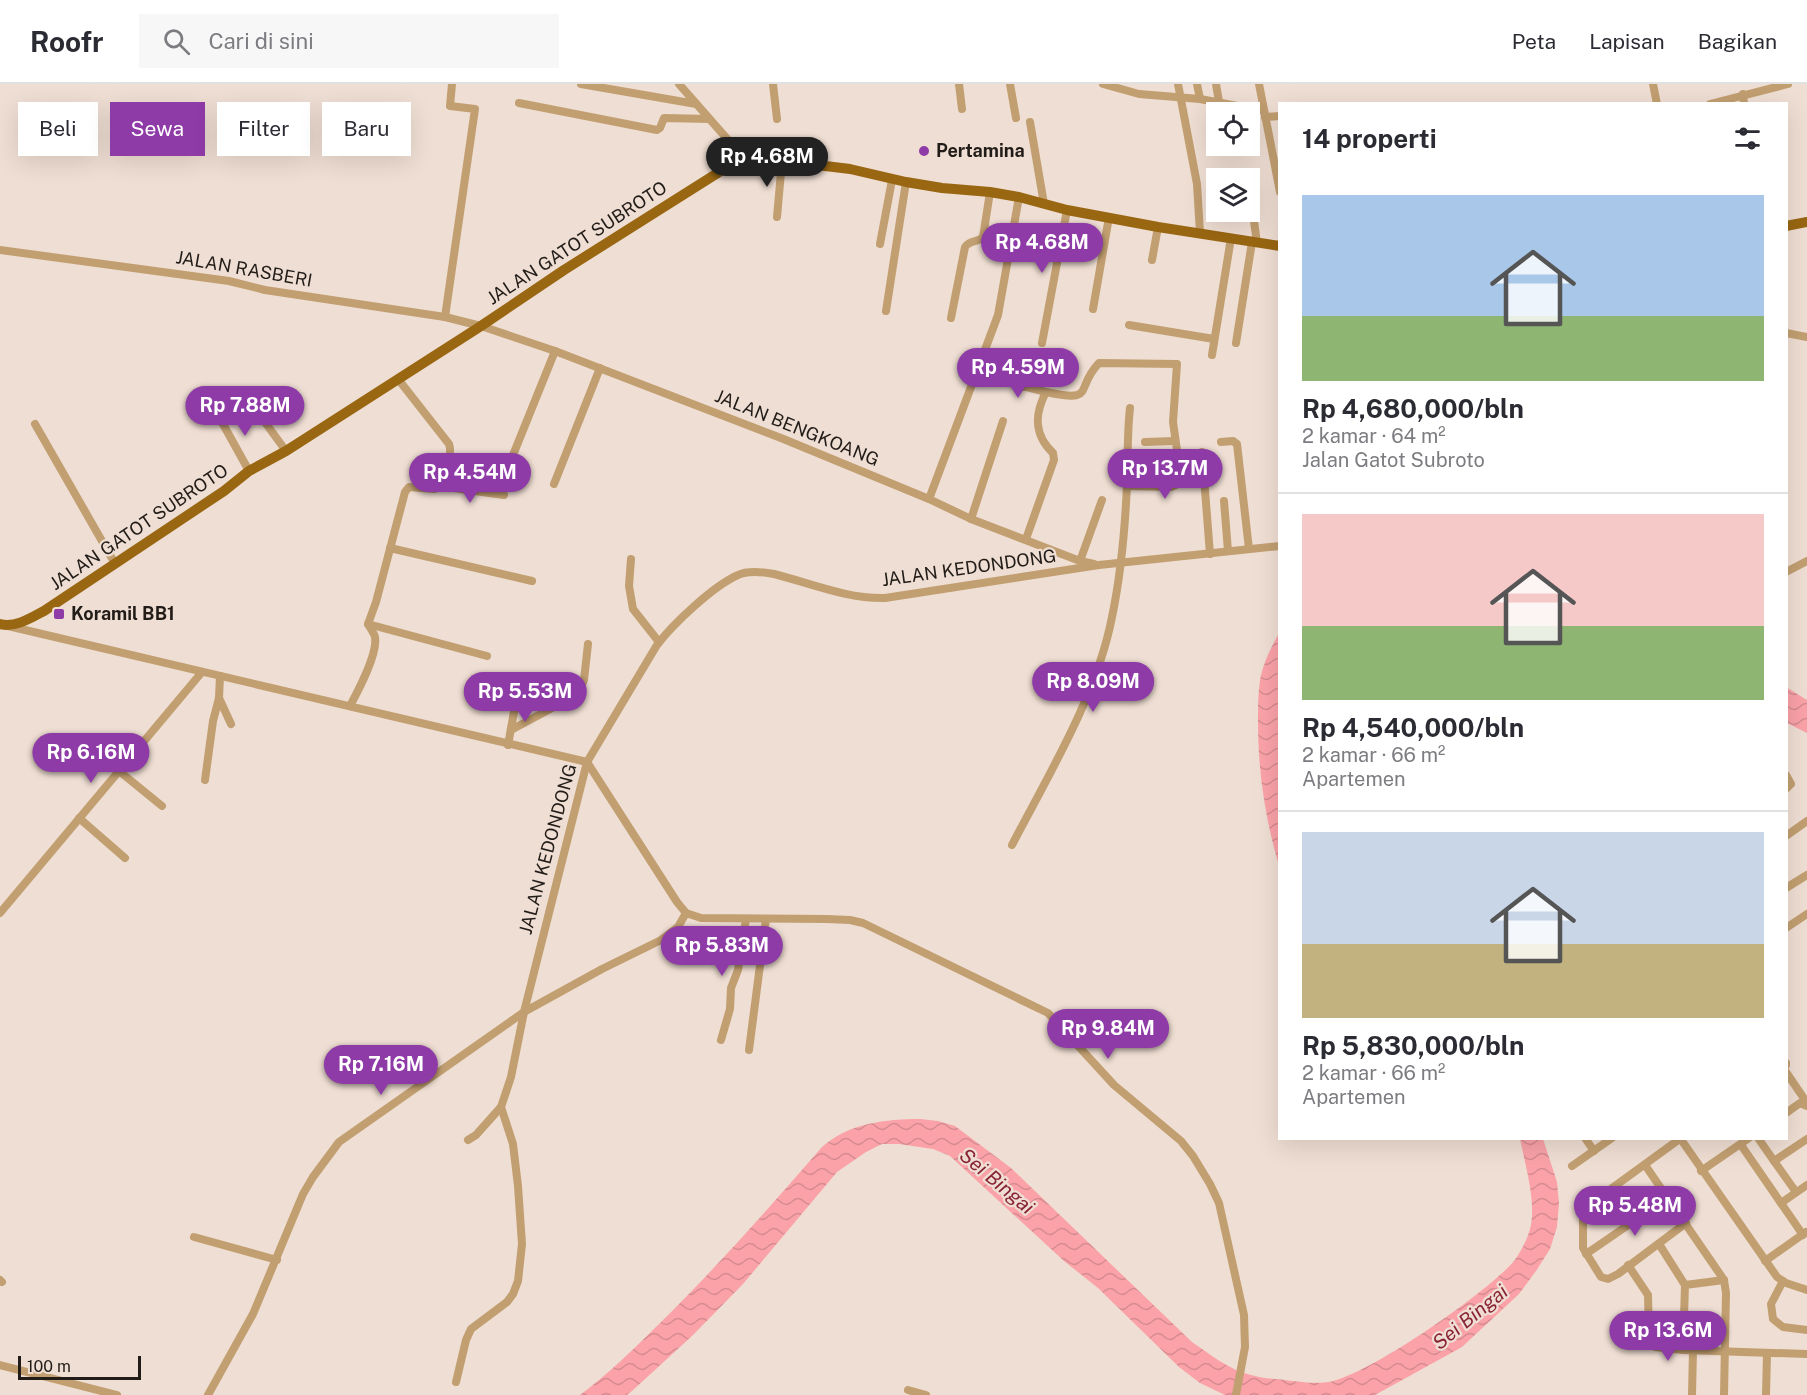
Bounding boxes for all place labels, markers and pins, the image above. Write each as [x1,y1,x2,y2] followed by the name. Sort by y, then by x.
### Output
[705,137,829,188] pin: Rp 4.68M
[936,140,1025,161] place label: Pertamina
[917,144,931,158] marker: Pertamina
[980,223,1104,274] pin: Rp 4.68M
[956,348,1080,399] pin: Rp 4.59M
[183,386,307,437] pin: Rp 7.88M
[1103,449,1227,500] pin: Rp 13.7M
[408,453,532,504] pin: Rp 4.54M
[71,603,175,624] place label: Koramil BB1
[52,607,66,621] marker: Koramil BB1
[1031,662,1155,713] pin: Rp 8.09M
[463,672,587,723] pin: Rp 5.53M
[29,733,153,784] pin: Rp 6.16M
[660,926,784,977] pin: Rp 5.83M
[1046,1009,1170,1060] pin: Rp 9.84M
[319,1045,443,1096] pin: Rp 7.16M
[1573,1186,1697,1237] pin: Rp 5.48M
[1606,1311,1730,1362] pin: Rp 13.6M

